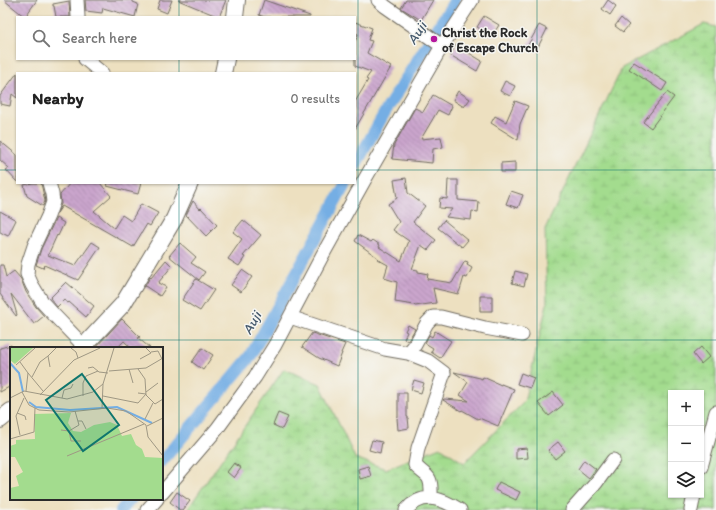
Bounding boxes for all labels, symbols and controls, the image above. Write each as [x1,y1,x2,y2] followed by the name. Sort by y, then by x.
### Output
[16,16,356,60] search box
[404,17,431,48] water label: Auji
[442,25,538,56] place label: Christ the Rock of Escape Church
[30,27,52,49] icon: search
[62,29,137,47] text: Search here
[429,34,439,44] marker: Christ the Rock of Escape Church
[32,88,84,108] text: Nearby
[290,91,340,106] text: 0 results
[239,307,266,337] water label: Auji
[10,347,163,500] inset map
[668,390,704,498] map controls
[668,390,704,426] button: +
[668,426,704,462] button: −
[668,462,704,498] button: layers

